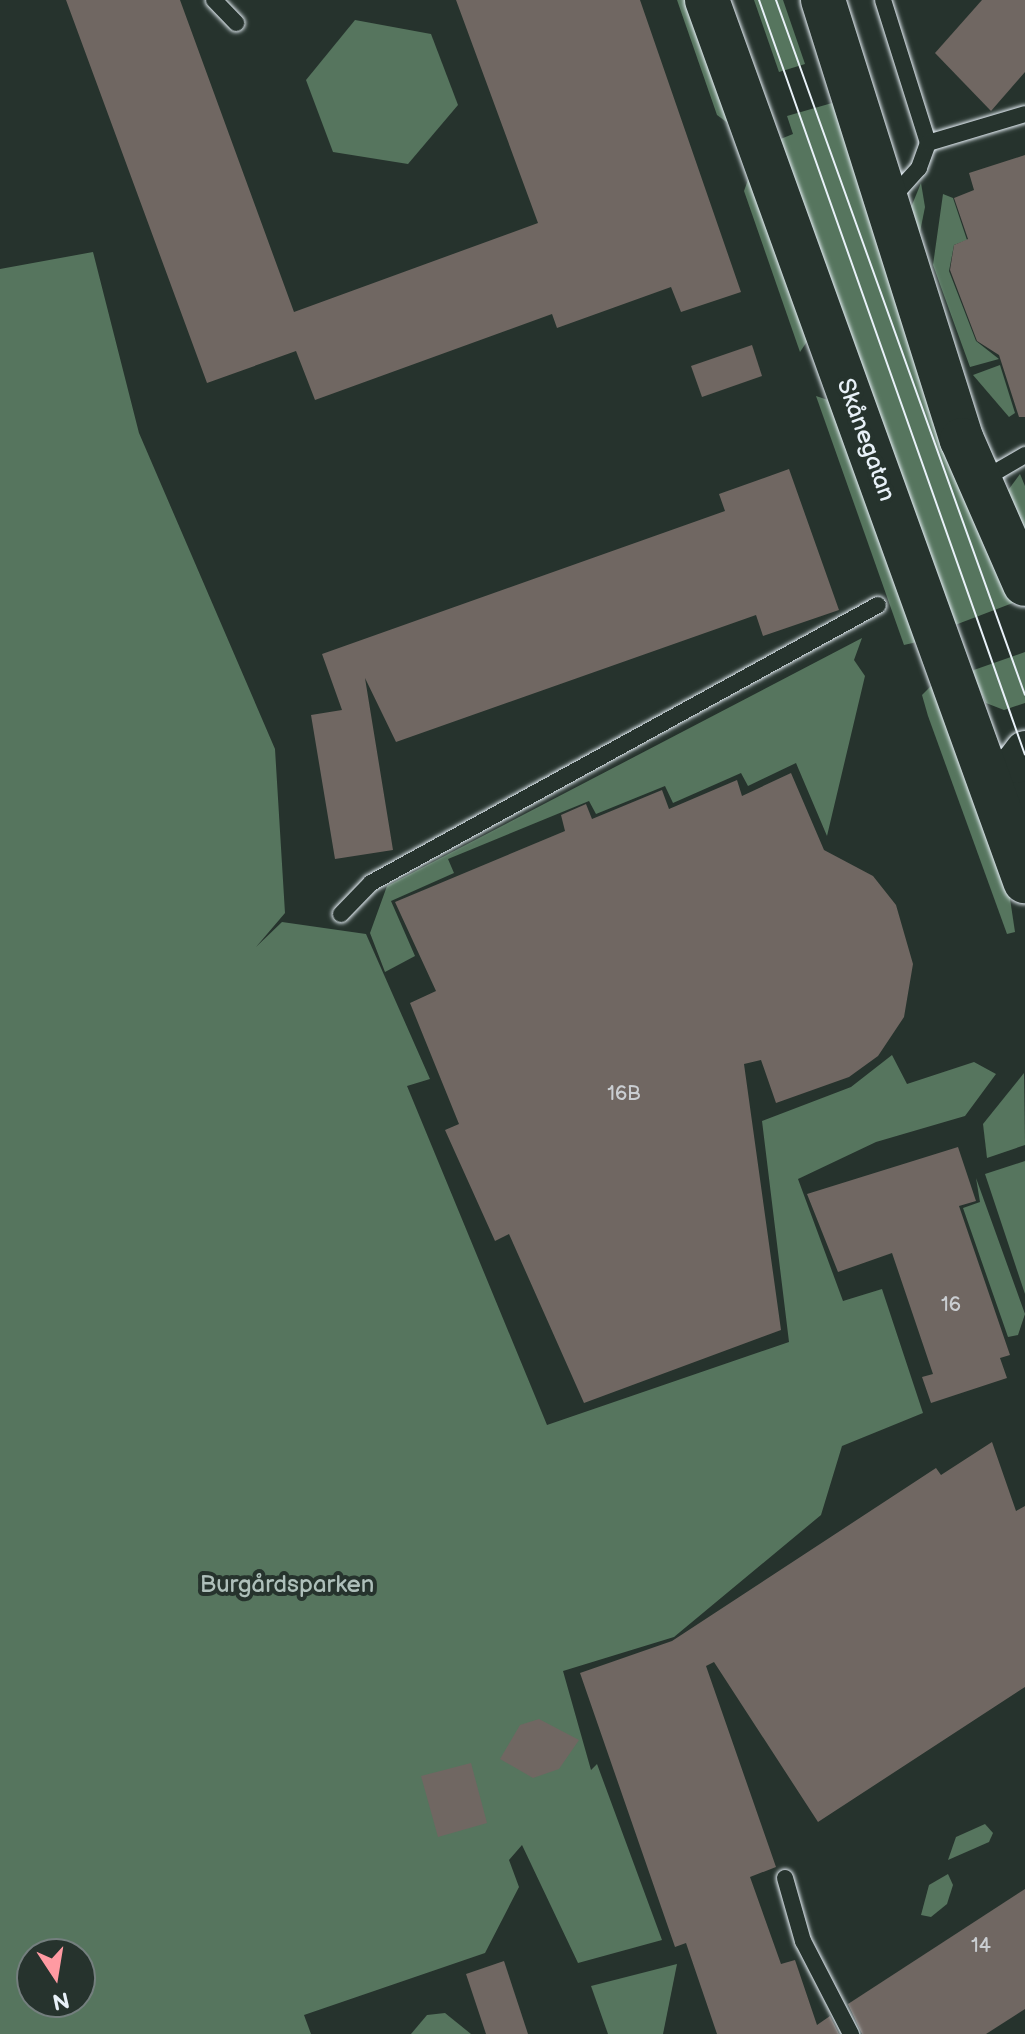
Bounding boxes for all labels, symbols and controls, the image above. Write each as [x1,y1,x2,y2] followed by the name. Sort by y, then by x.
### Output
[830,375,902,505] street label: Skånegatan
[607,1082,641,1106] house number: 16B
[941,1293,961,1317] house number: 16
[200,1571,374,1599] park label: Burgårdsparken
[971,1934,991,1958] house number: 14
[16,1938,96,2018] north arrow
[50,1985,72,2015] text: N

